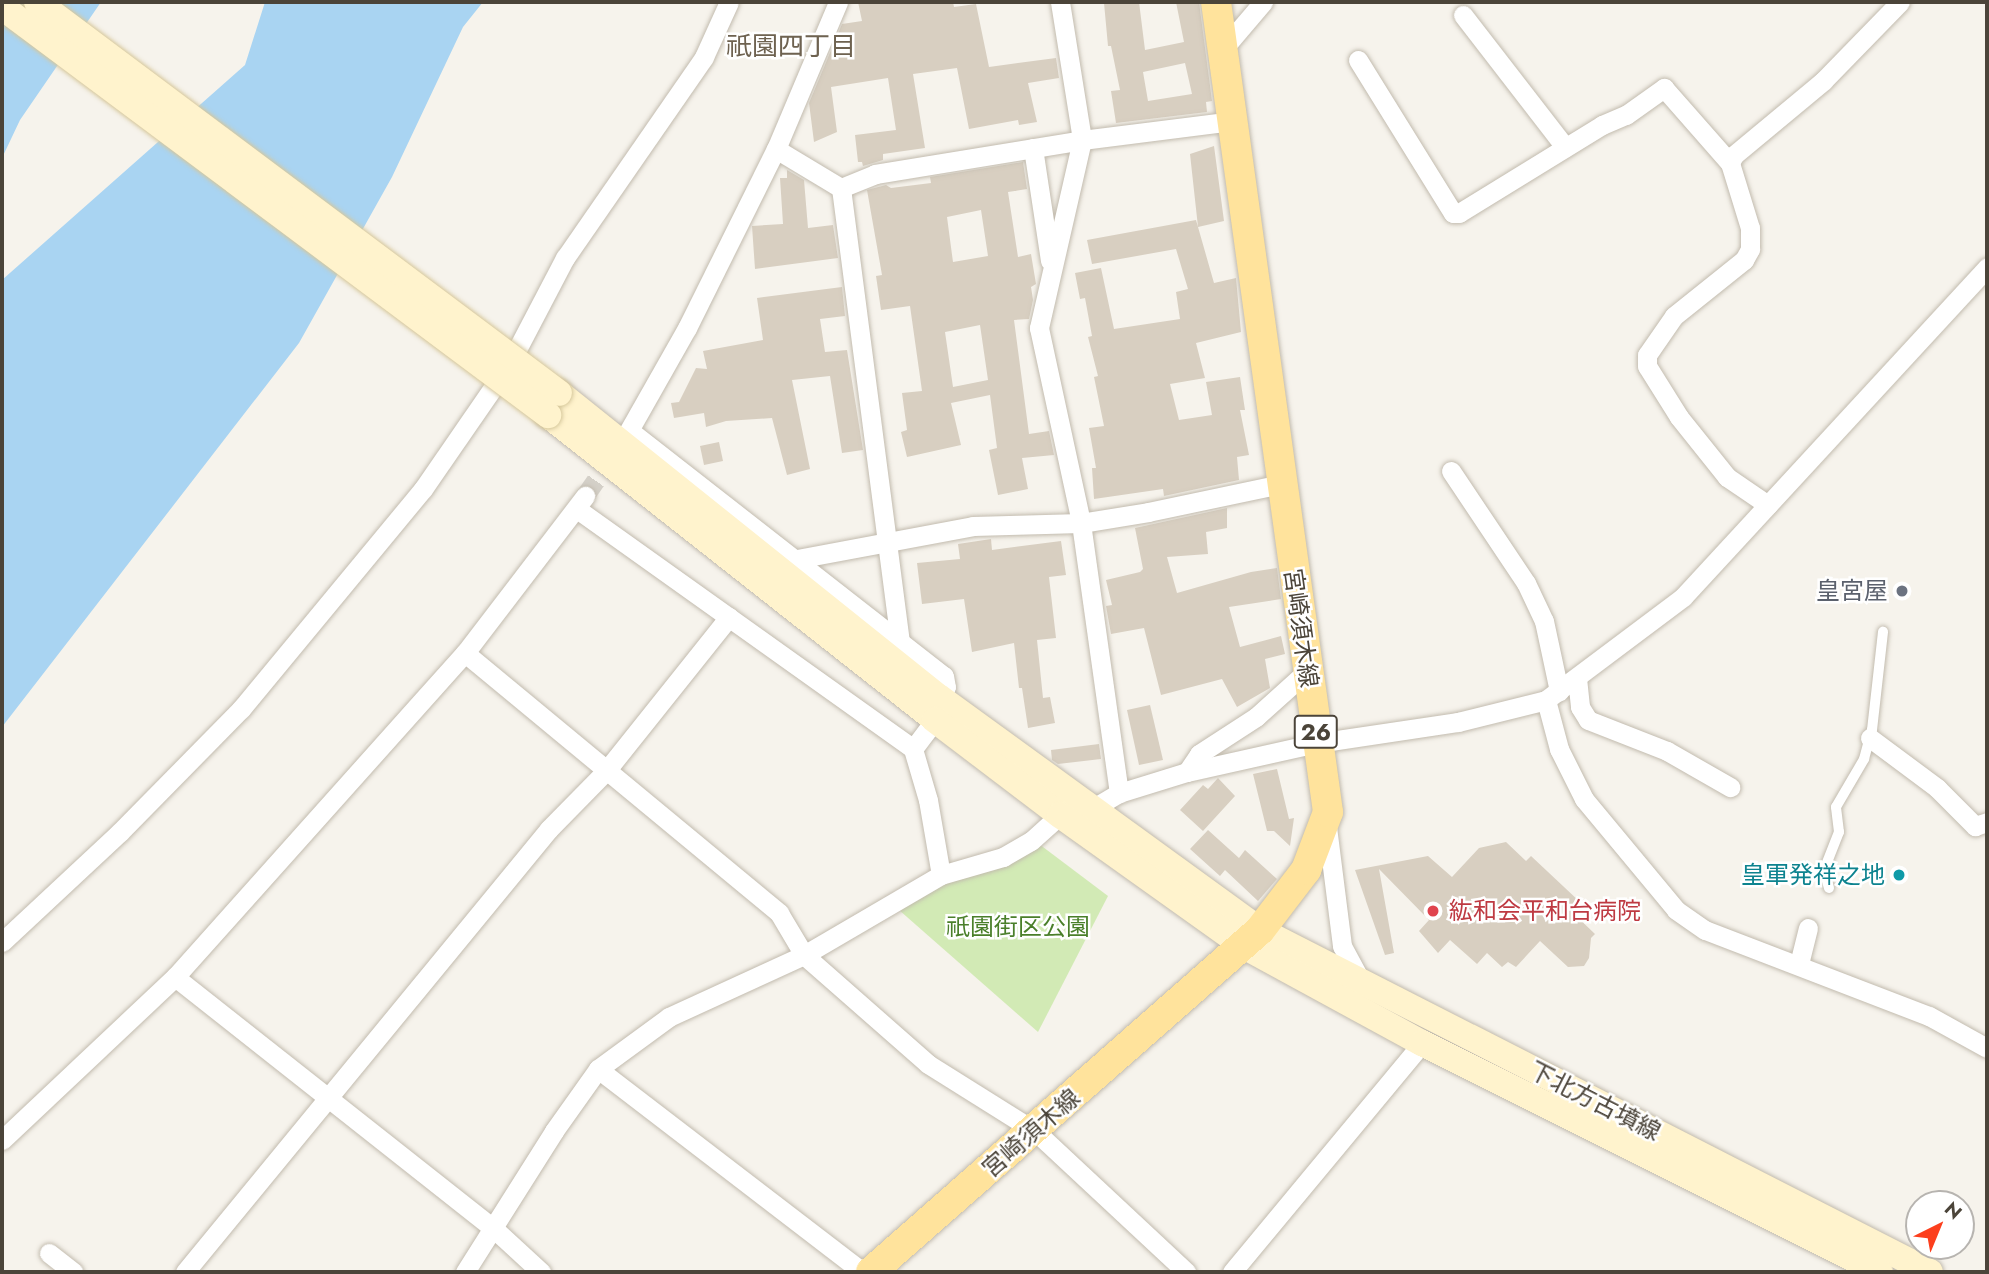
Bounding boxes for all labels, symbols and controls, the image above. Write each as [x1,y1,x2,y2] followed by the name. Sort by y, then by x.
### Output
[726,31,856,63] district label: 祇園四丁目
[1278,567,1324,689] street label: 宮崎須木線
[1816,577,1888,605] place label: 皇宮屋
[1894,583,1910,599] marker: 皇宮屋
[1293,712,1339,752] road number: 26
[1741,861,1885,889] place label: 皇軍発祥之地
[1891,867,1907,883] marker: 皇軍発祥之地
[1449,897,1641,925] place label: 紘和会平和台病院
[1423,901,1443,921] marker: 紘和会平和台病院
[946,913,1090,941] park label: 祇園街区公園
[1524,1055,1666,1147] street label: 下北方古墳線
[976,1083,1086,1183] street label: 宮崎須木線
[1905,1190,1975,1260] north arrow
[1939,1196,1968,1226] text: N

